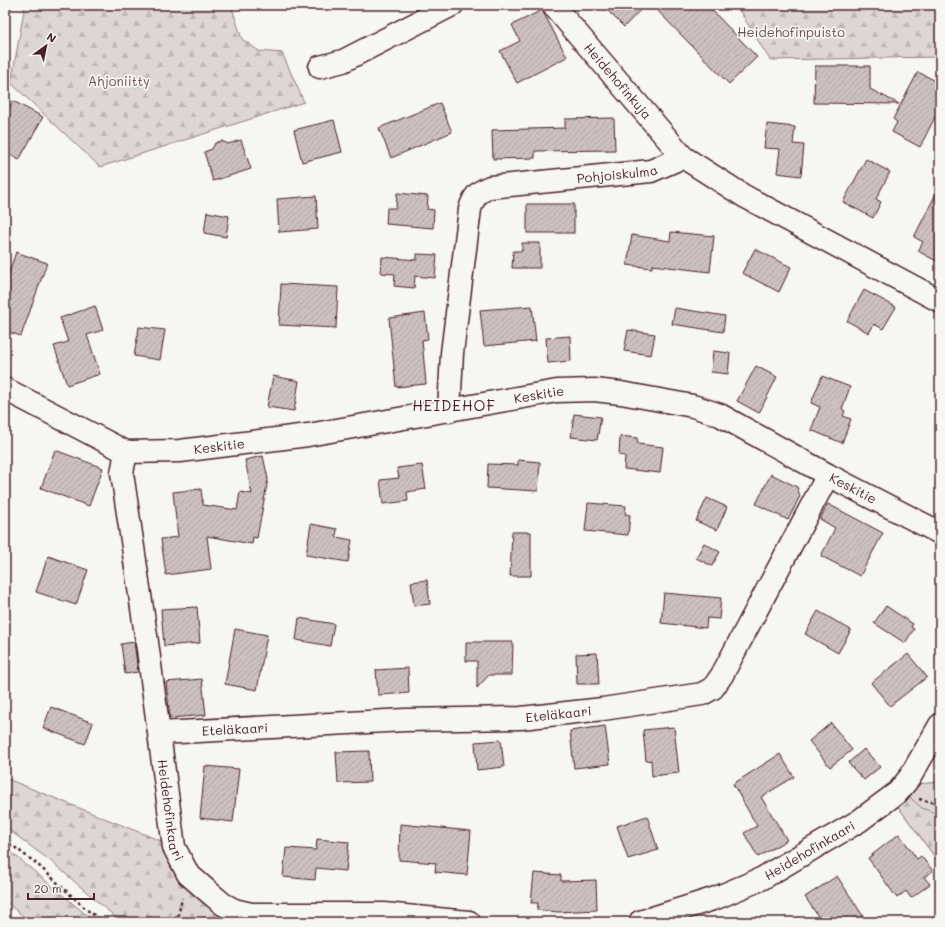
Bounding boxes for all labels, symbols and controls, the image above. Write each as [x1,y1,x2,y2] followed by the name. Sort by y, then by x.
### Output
[737,23,845,40] park label: Heidehofinpuisto
[26,26,66,66] north arrow
[44,29,59,46] text: N
[581,39,656,122] street label: Heidehofinkuja
[88,72,150,89] park label: Ahjoniitty
[576,160,660,186] street label: Pohjoiskulma
[512,382,564,406] street label: Keskitie
[412,395,496,415] district label: HEIDEHOF
[193,434,246,457] street label: Keskitie
[827,468,880,507] street label: Keskitie
[524,701,592,725] street label: Eteläkaari
[201,718,268,739] street label: Eteläkaari
[155,758,189,863] street label: Heidehofinkaari
[761,816,858,883] street label: Heidehofinkaari
[28,875,94,901] scale bar
[34,880,62,896] text: 20 m

